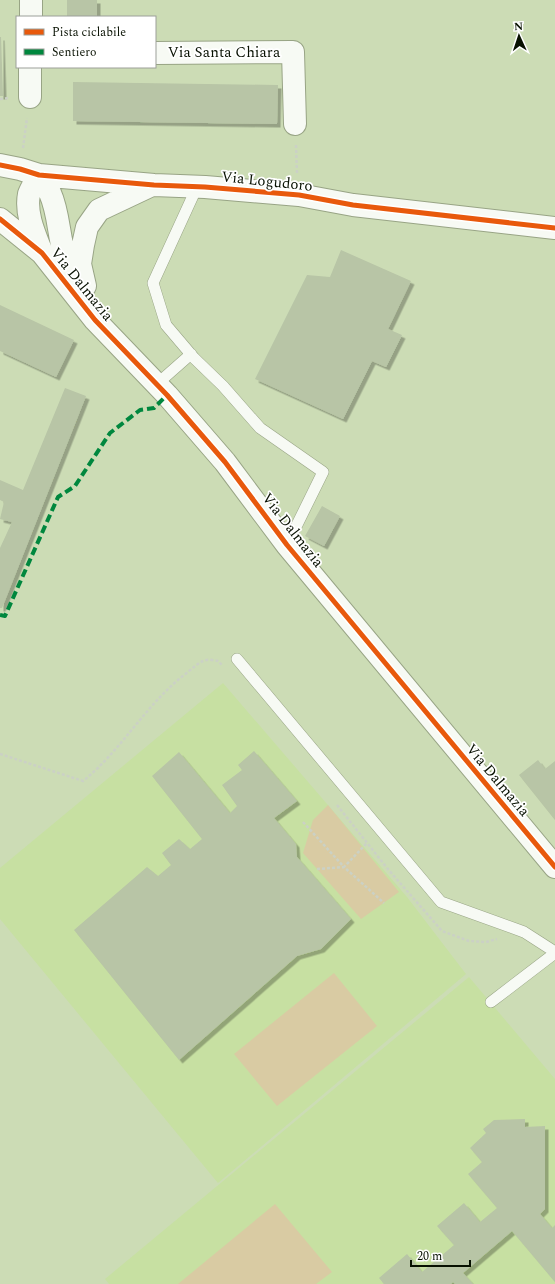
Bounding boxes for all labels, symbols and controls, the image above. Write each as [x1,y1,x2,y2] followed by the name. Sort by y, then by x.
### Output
[16,16,156,68] legend
[499,16,539,56] north arrow
[514,18,523,35] text: N
[52,23,126,42] text: Pista ciclabile
[168,41,281,64] street label: Via Santa Chiara
[52,43,96,62] text: Sentiero
[220,165,314,198] street label: Via Logudoro
[45,242,119,327] street label: Via Dalmazia
[256,488,330,573] street label: Via Dalmazia
[460,739,536,822] street label: Via Dalmazia
[411,1242,470,1268] scale bar
[417,1247,442,1266] text: 20 m

